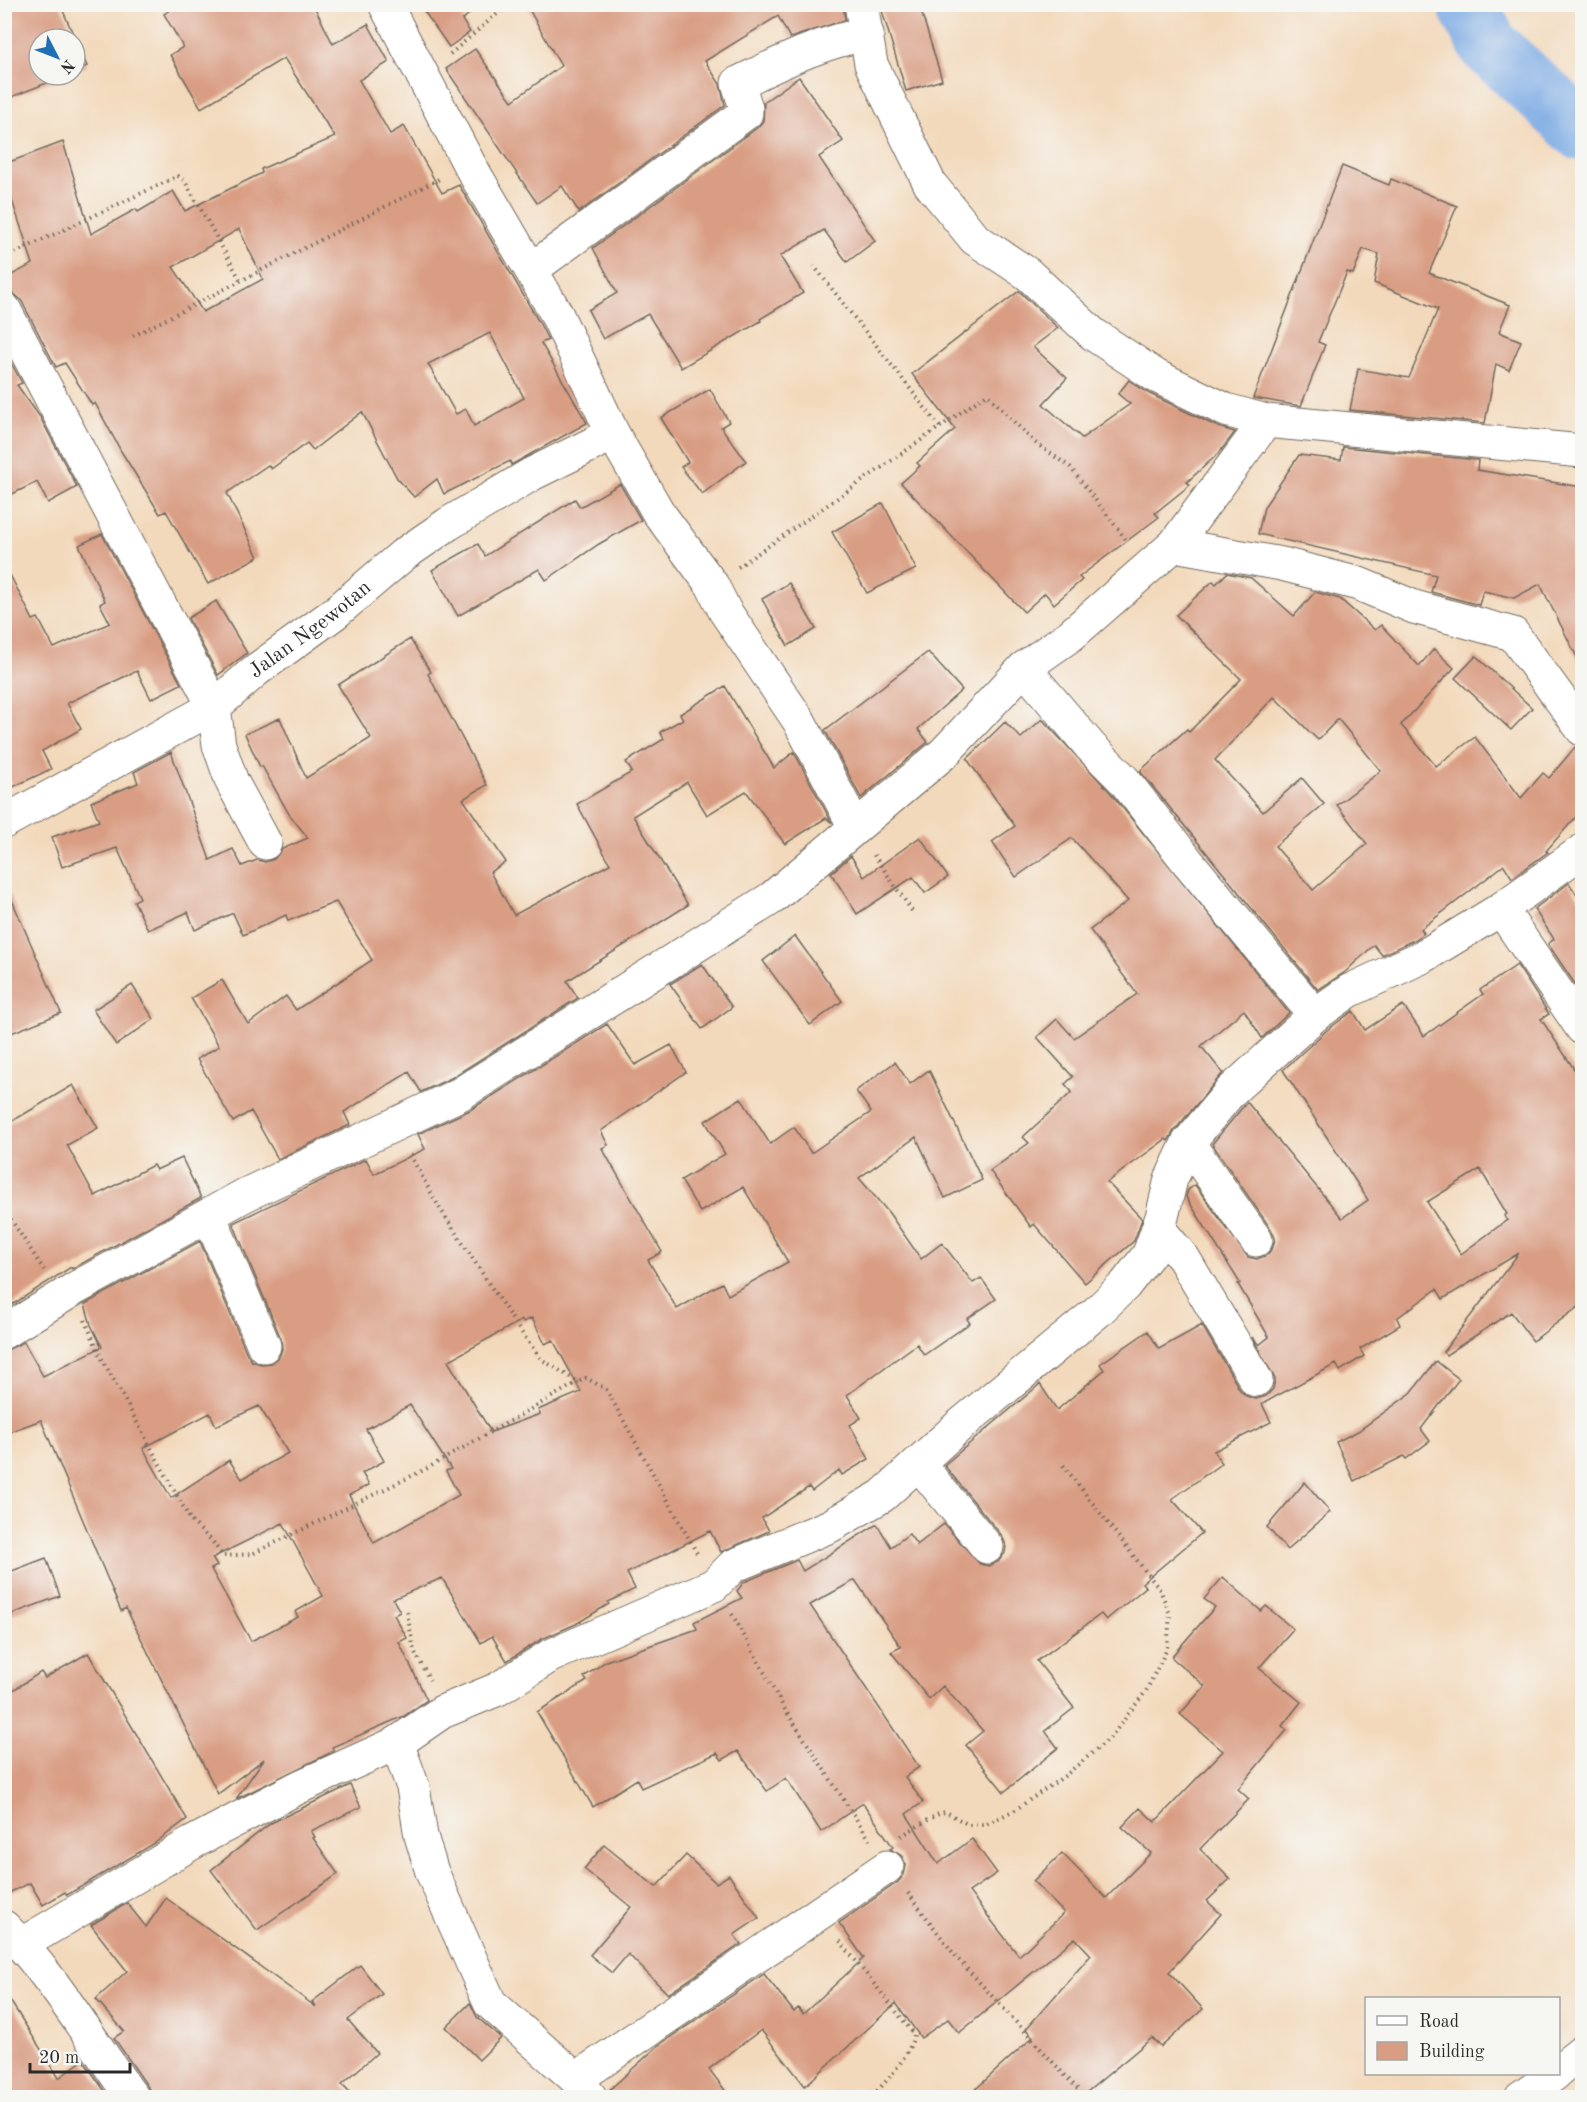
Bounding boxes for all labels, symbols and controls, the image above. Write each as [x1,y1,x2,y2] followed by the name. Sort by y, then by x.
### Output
[27,27,87,87] north arrow
[56,56,77,76] text: N
[245,577,375,682] street label: Jalan Ngewotan
[1365,1997,1560,2075] legend
[1419,2013,1459,2031] text: Road
[30,2036,130,2074] scale bar
[1419,2043,1485,2061] text: Building
[39,2049,79,2067] text: 20 m

